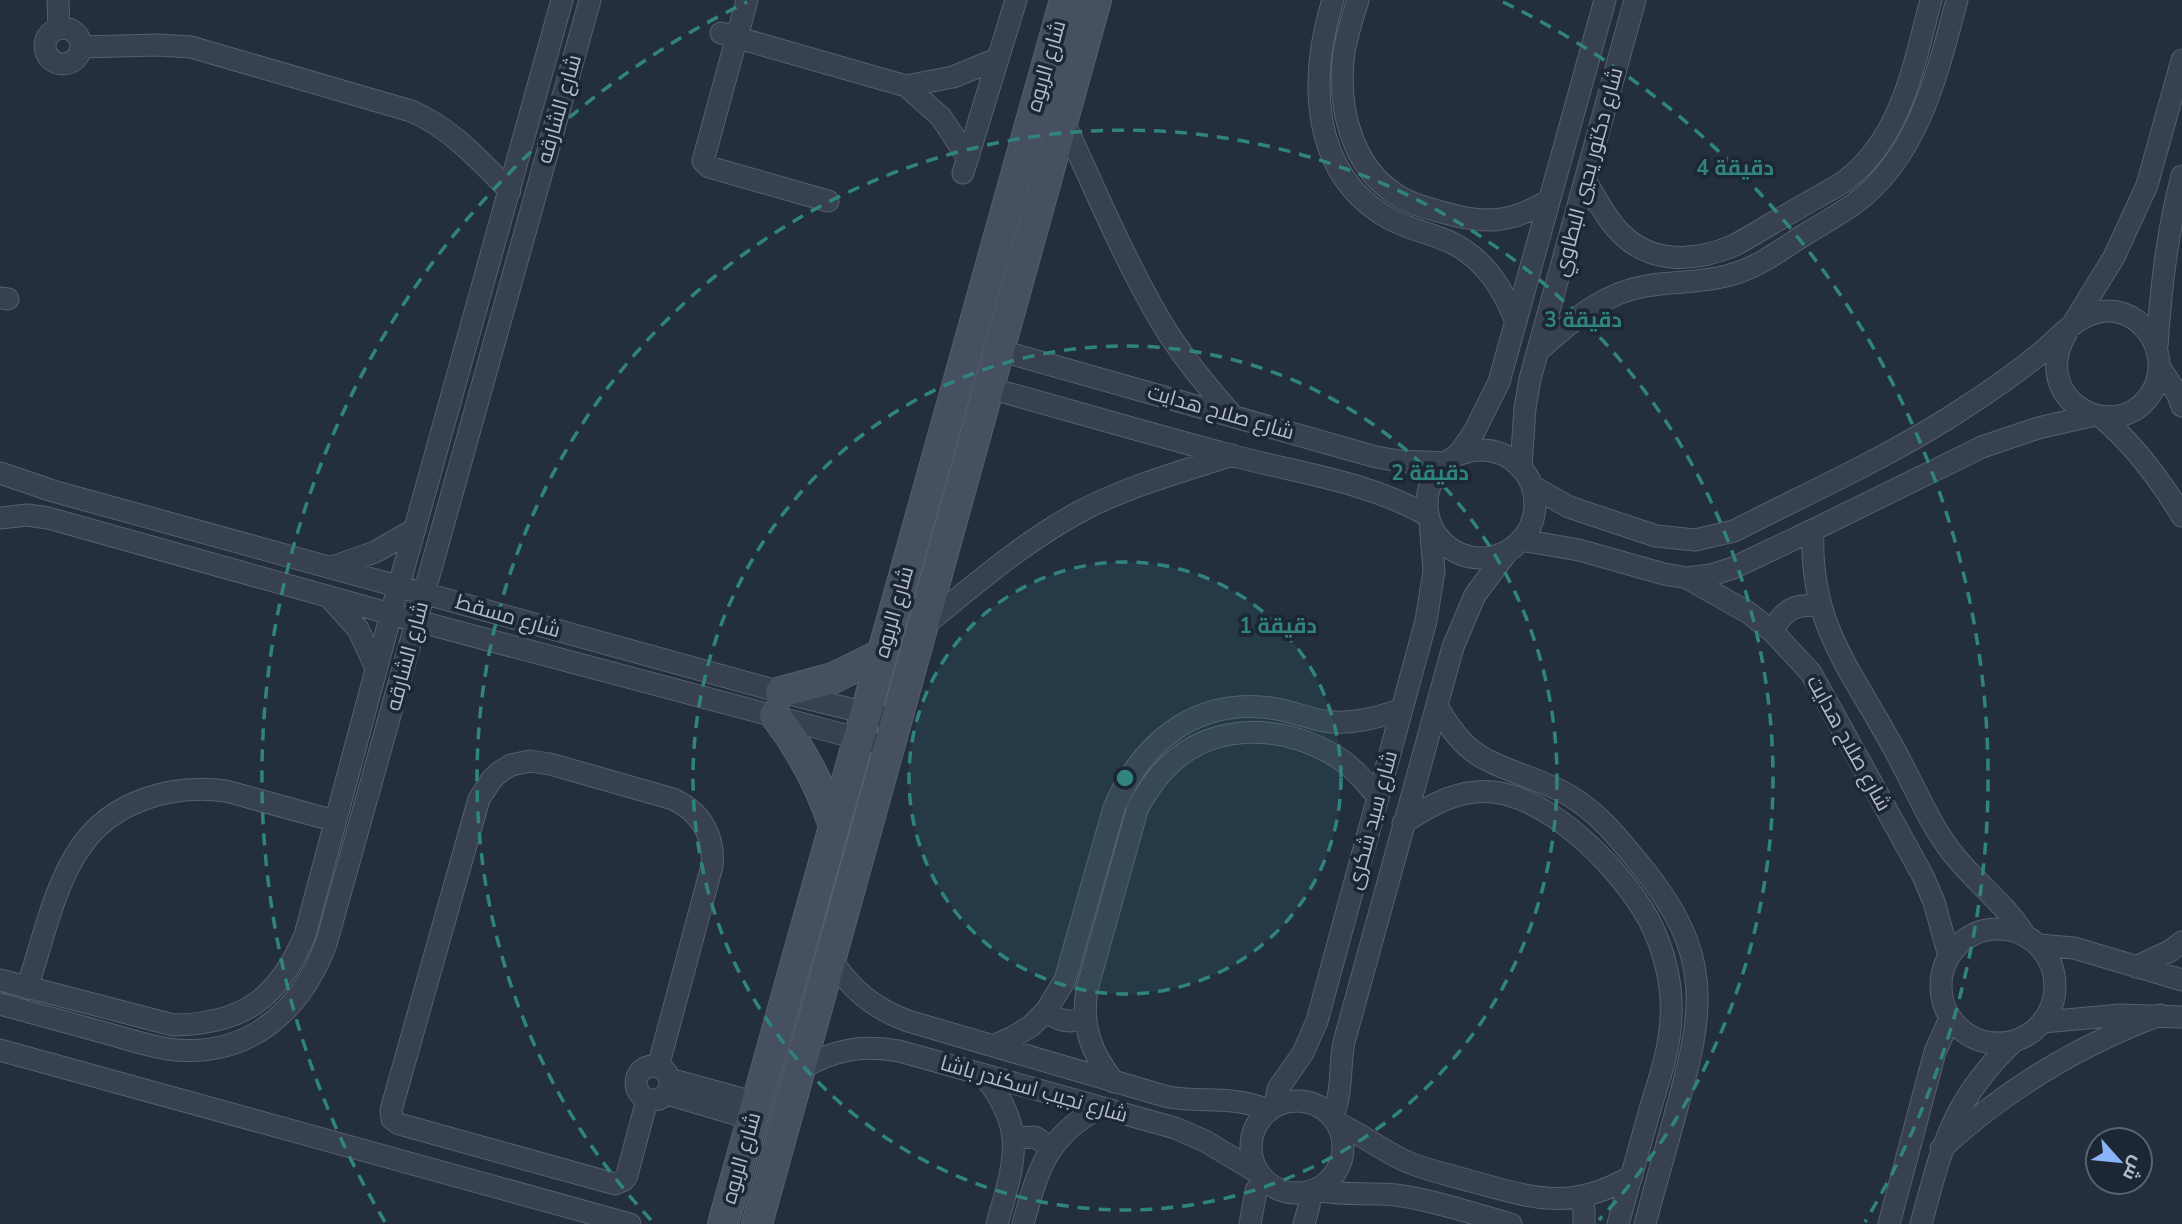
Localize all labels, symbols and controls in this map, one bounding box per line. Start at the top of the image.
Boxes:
street label: شارع الربوه [1020,17,1072,115]
street label: شارع الشارقه [530,51,588,167]
street label: شارع دكتور يحيي البطاوي [1547,64,1631,280]
text: 4 دقيقة [1696,154,1774,182]
text: 3 دقيقة [1544,306,1622,334]
street label: شارع صلاح هدايت [1144,378,1298,446]
text: 2 دقيقة [1391,459,1469,487]
street label: شارع الربوه [868,563,920,661]
street label: شارع مسقط [452,588,564,644]
street label: شارع الشارقه [379,598,435,714]
text: 1 دقيقة [1239,612,1317,640]
street label: شارع صلاح هدايت [1800,670,1898,816]
street label: شارع سيد شكرى [1340,748,1404,892]
centre of rings [1113,766,1137,790]
street label: شارع نجيب اسكندر باشا [937,1049,1131,1129]
street label: شارع الربوه [715,1109,767,1207]
north arrow [2084,1126,2154,1196]
text: ش [2116,1151,2150,1185]

